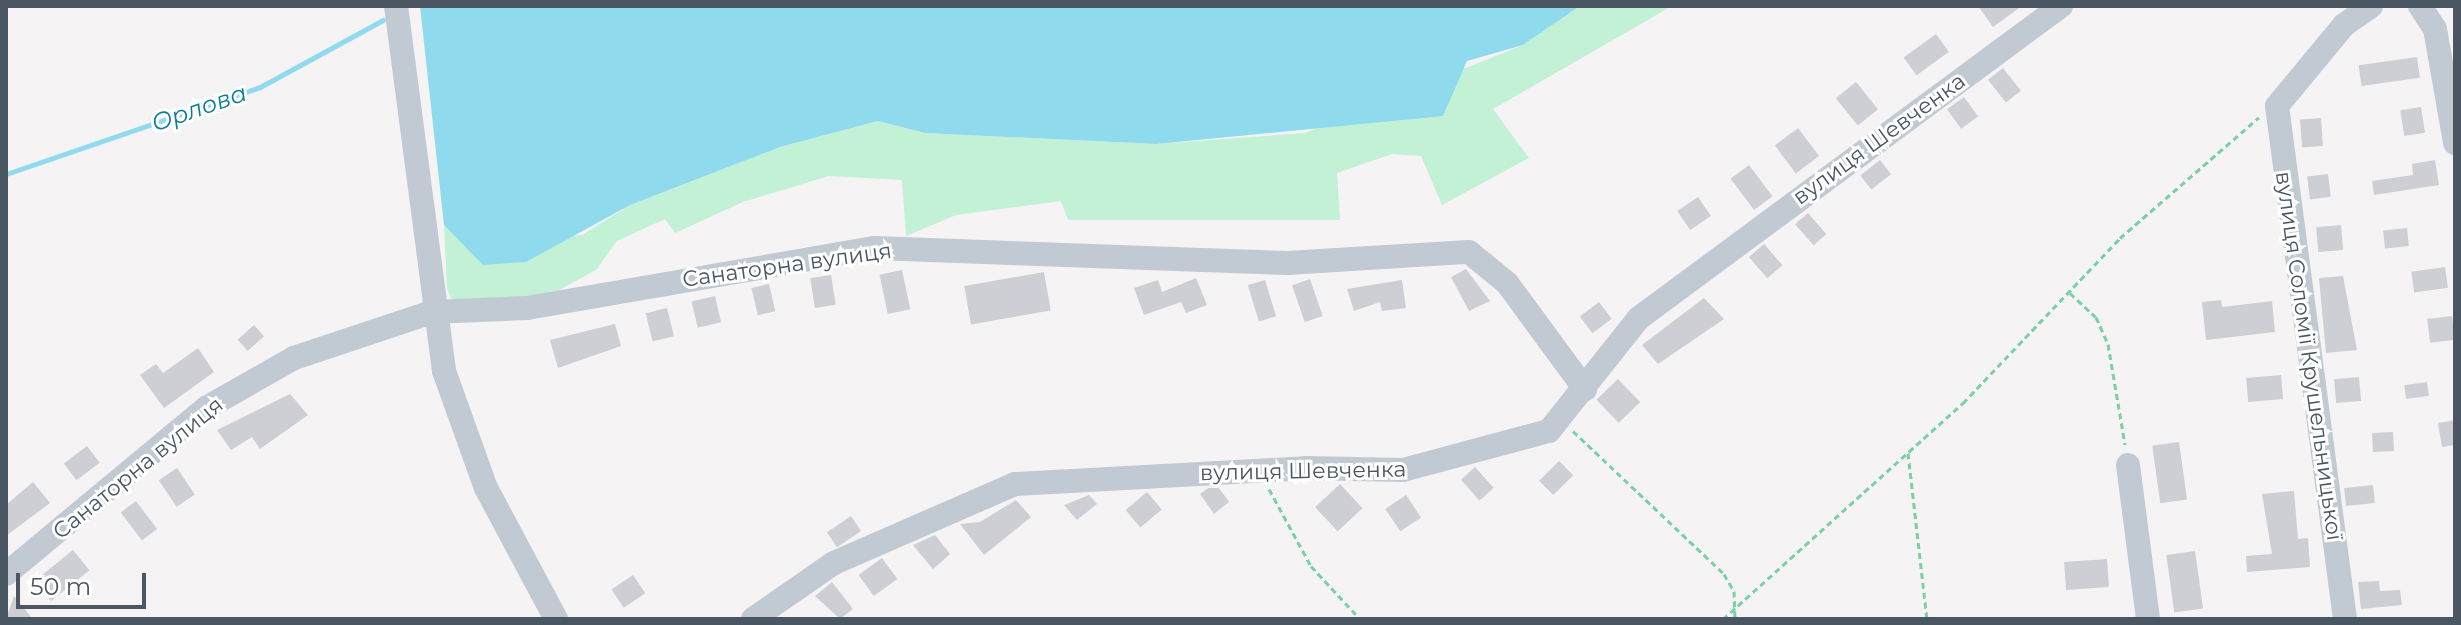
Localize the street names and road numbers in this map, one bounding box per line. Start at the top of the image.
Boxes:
street label: вулиця Шевченка [1788,68,1970,210]
street label: вулиця Соломії Крушельницької [2270,170,2348,542]
street label: Санаторна вулиця [681,237,893,293]
street label: Санаторна вулиця [48,391,228,545]
street label: вулиця Шевченка [1200,456,1406,486]

